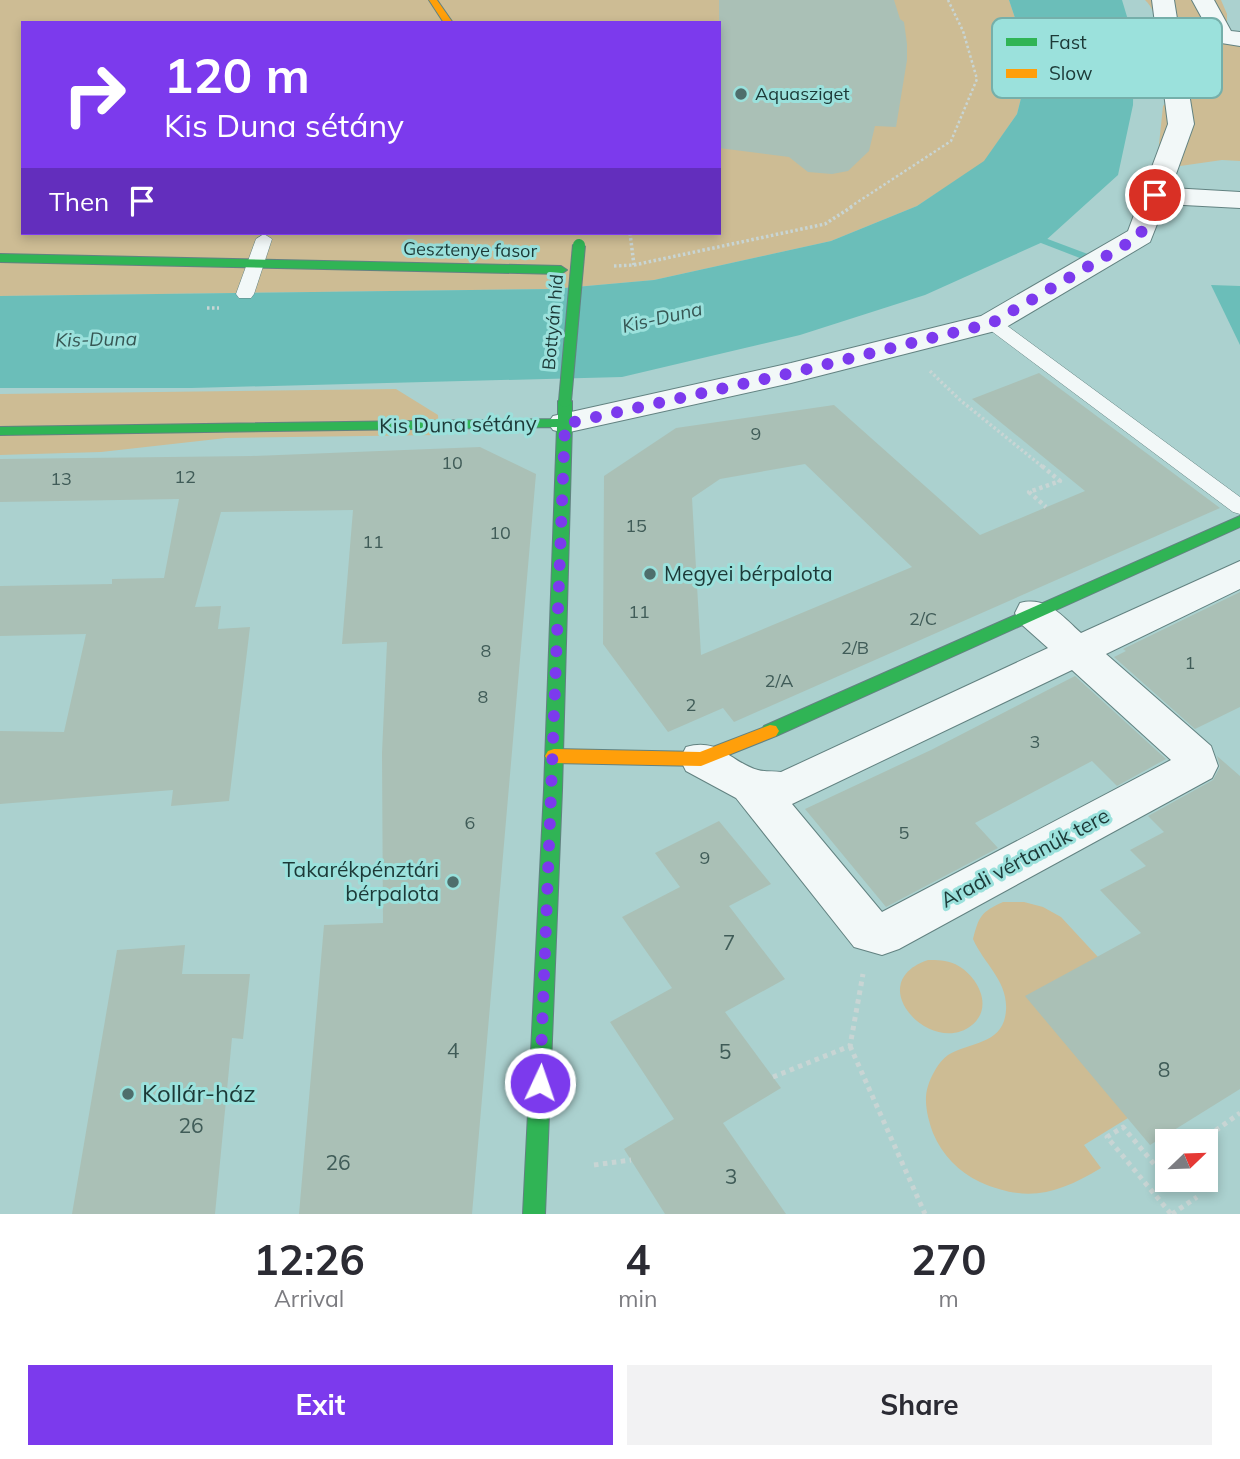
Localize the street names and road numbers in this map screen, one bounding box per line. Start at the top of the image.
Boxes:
street label: Gesztenye fasor [403,237,538,262]
street label: Bottyán híd [537,273,568,371]
street label: Kis Duna sétány [379,410,537,438]
street label: Aradi vértanúk tere [936,802,1113,913]

